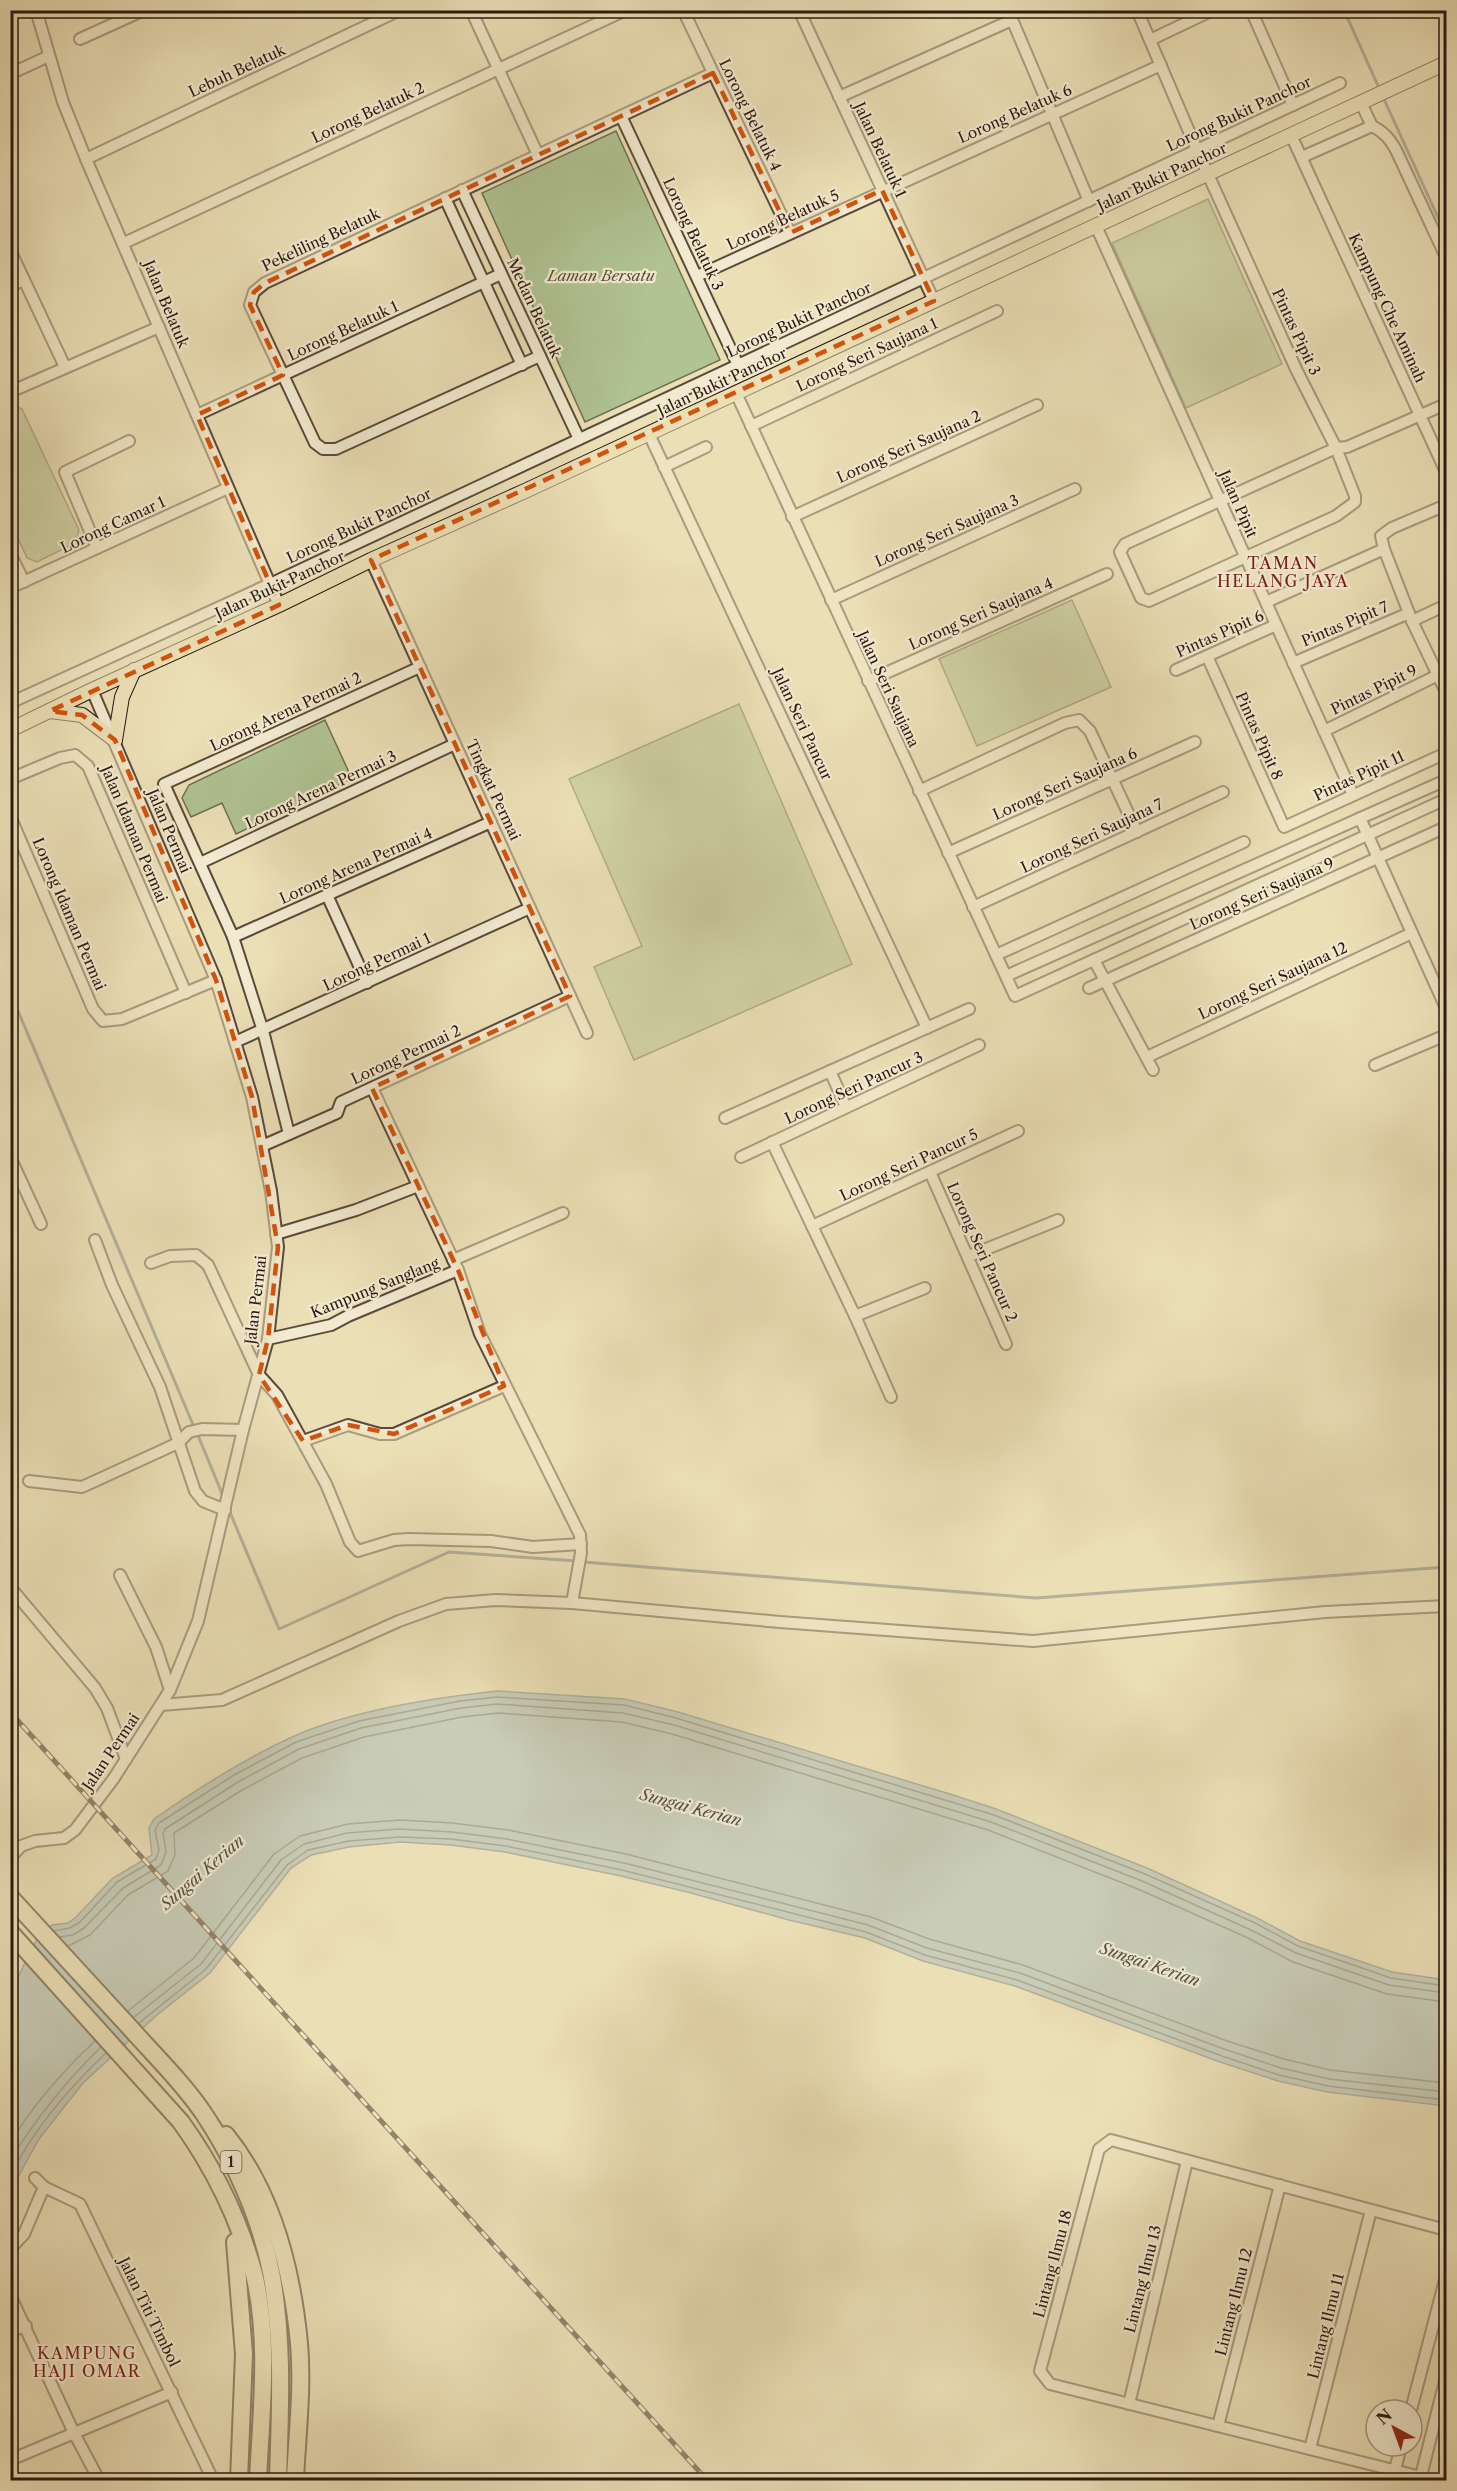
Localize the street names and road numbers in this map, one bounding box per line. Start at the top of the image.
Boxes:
street label: Lebuh Belatuk [185,39,289,101]
street label: Lorong Belatuk 4 [715,56,786,174]
street label: Lorong Bukit Panchor [1163,71,1315,155]
street label: Lorong Belatuk 2 [308,78,427,147]
street label: Lorong Belatuk 6 [955,80,1075,147]
street label: Jalan Belatuk 1 [849,97,911,201]
street label: Jalan Bukit Panchor [1092,138,1230,216]
street label: Lorong Belatuk 3 [659,174,728,293]
street label: Lorong Belatuk 5 [724,185,842,254]
street label: Pekeliling Belatuk [259,203,384,275]
street label: Kampung Che Aminah [1345,230,1431,386]
street label: Jalan Belatuk [139,255,194,352]
street label: Medan Belatuk [503,255,566,362]
street label: Lorong Bukit Panchor [723,277,875,361]
street label: Pintas Pipit 3 [1268,285,1325,378]
street label: Lorong Belatuk 1 [284,296,402,365]
street label: Lorong Seri Saujana 1 [793,313,941,396]
street label: Jalan Bukit Panchor [652,343,790,421]
street label: Lorong Seri Saujana 2 [834,406,984,487]
street label: Jalan Pipit [1214,465,1262,541]
street label: Lorong Bukit Panchor [283,483,435,567]
street label: Lorong Seri Saujana 3 [872,490,1022,571]
street label: Lorong Camar 1 [57,492,169,557]
street label: Jalan Bukit Panchor [210,546,348,624]
street label: Lorong Seri Saujana 4 [906,573,1056,654]
street label: Pintas Pipit 7 [1298,596,1392,650]
street label: Pintas Pipit 6 [1173,606,1267,661]
street label: Jalan Seri Saujana [852,626,924,750]
street label: Pintas Pipit 9 [1327,660,1420,719]
street label: Jalan Seri Pancur [767,663,837,783]
street label: Lorong Arena Permai 2 [207,668,365,755]
street label: Pintas Pipit 8 [1232,689,1287,783]
street label: Tingkat Permai [462,736,525,844]
street label: Lorong Seri Saujana 6 [990,743,1140,824]
street label: Lorong Arena Permai 3 [242,746,399,833]
street label: Pintas Pipit 11 [1310,746,1408,805]
street label: Jalan Idaman Permai [96,761,172,906]
street label: Jalan Permai [142,784,196,876]
street label: Lorong Seri Saujana 7 [1018,794,1166,877]
street label: Lorong Arena Permai 4 [277,823,435,908]
street label: Lorong Idaman Permai [29,835,110,993]
street label: Lorong Seri Saujana 9 [1187,853,1337,934]
street label: Lorong Permai 1 [320,928,434,995]
street label: Lorong Seri Saujana 12 [1195,938,1350,1023]
street label: Lorong Permai 2 [348,1021,464,1088]
street label: Lorong Seri Pancur 3 [782,1047,926,1128]
street label: Lorong Seri Pancur 5 [837,1124,981,1205]
street label: Lorong Seri Pancur 2 [943,1179,1022,1324]
street label: Kampung Sanglang [308,1253,442,1322]
street label: Jalan Permai [240,1254,270,1347]
street label: Jalan Permai [77,1709,144,1796]
road number: 1 [220,2151,242,2173]
street label: Lintang Ilmu 18 [1029,2208,1076,2320]
street label: Lintang Ilmu 13 [1120,2223,1165,2335]
street label: Lintang Ilmu 12 [1211,2246,1256,2358]
street label: Jalan Titi Timbol [114,2252,184,2370]
street label: Lintang Ilmu 11 [1303,2270,1348,2381]

